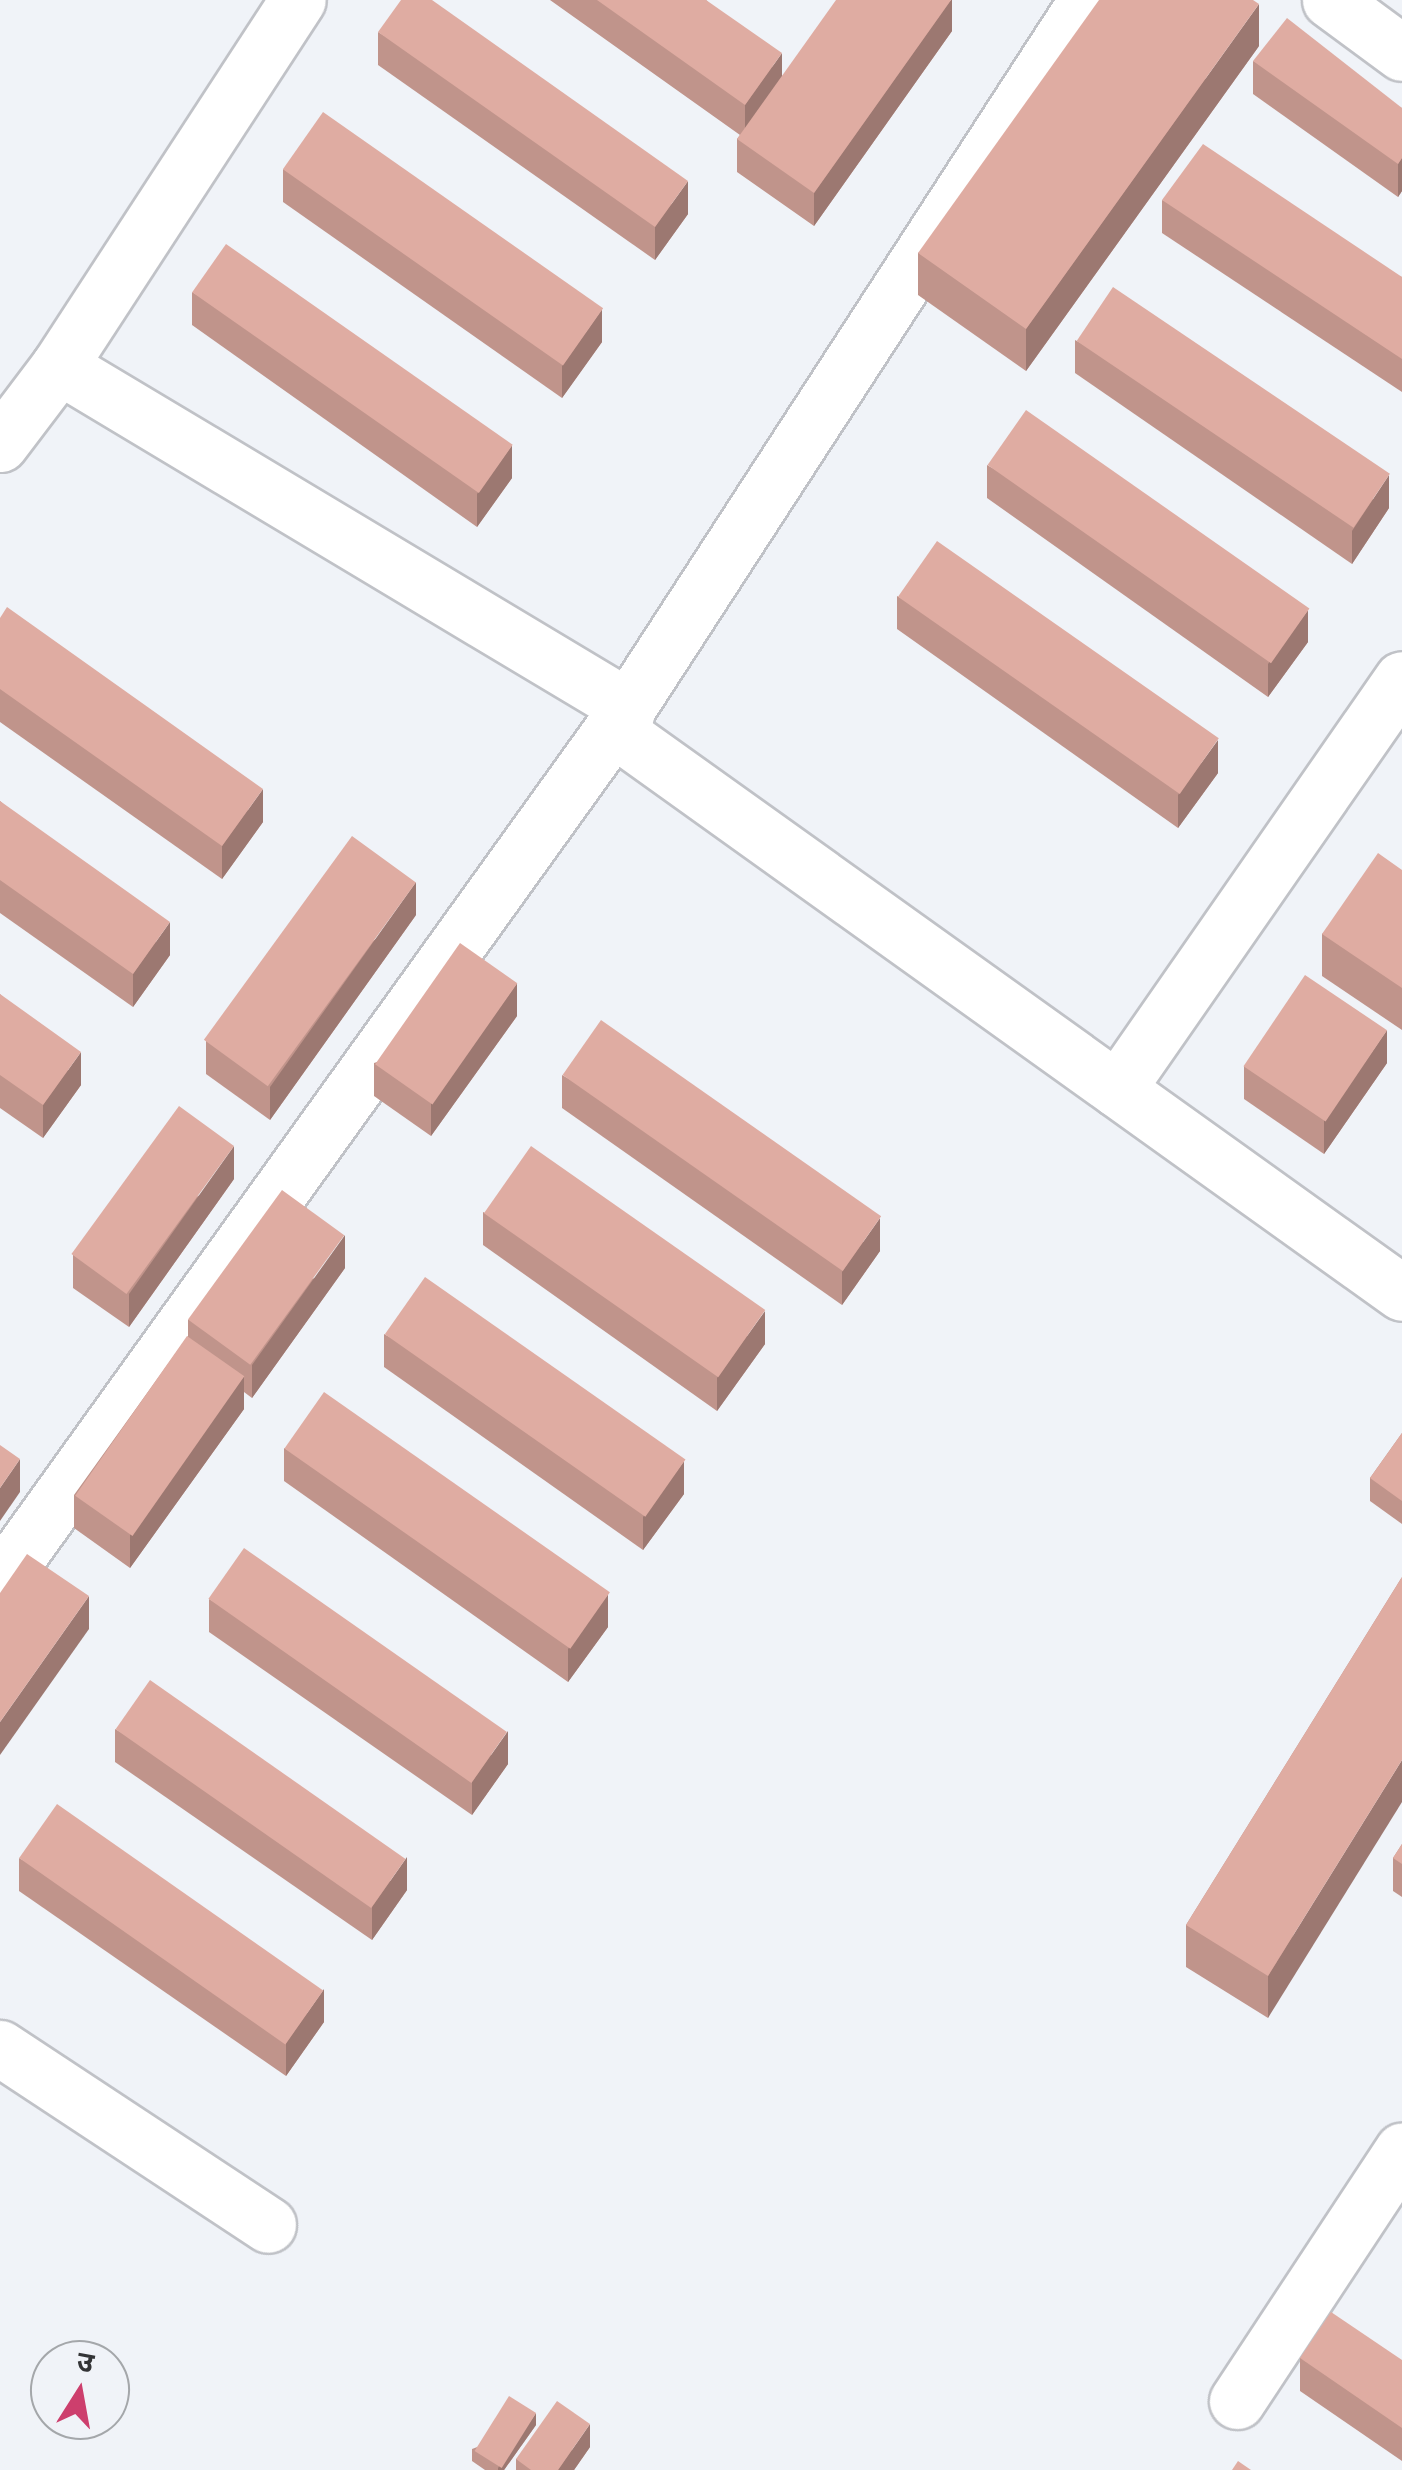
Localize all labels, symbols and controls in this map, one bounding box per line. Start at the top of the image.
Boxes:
north arrow [30,2340,130,2440]
text: उ [74,2344,97,2380]

